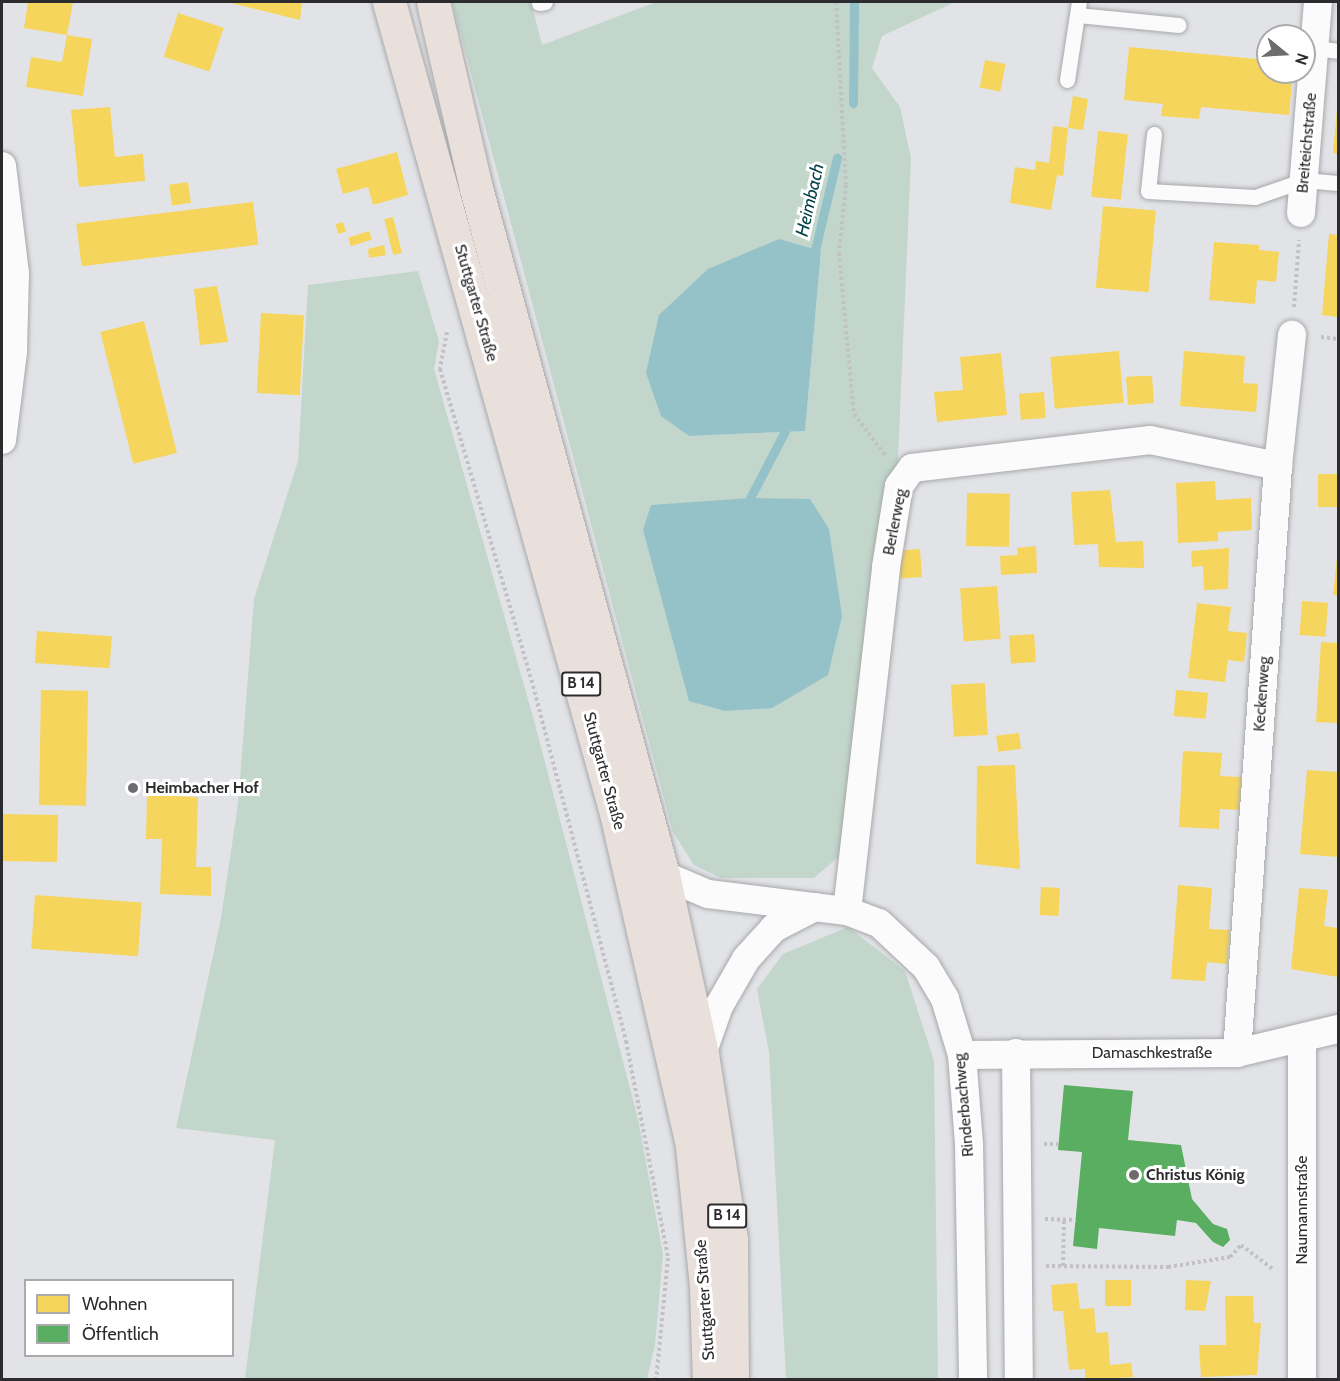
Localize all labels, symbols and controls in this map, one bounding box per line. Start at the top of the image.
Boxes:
north arrow [1256,24,1316,84]
text: N [1291,51,1312,67]
street label: Breiteichstraße [1293,92,1321,194]
water label: Heimbach [791,161,829,239]
street label: Stuttgarter Straße [450,242,502,364]
street label: Berlerweg [879,487,911,557]
street label: Keckenweg [1250,656,1274,732]
road number: B 14 [560,672,602,696]
street label: Stuttgarter Straße [579,710,629,832]
place label: Heimbacher Hof [145,778,259,798]
marker: Heimbacher Hof [126,781,140,795]
street label: Damaschkestraße [1092,1043,1212,1063]
street label: Rinderbachweg [950,1052,978,1158]
street label: Naumannstraße [1292,1156,1312,1264]
place label: Christus König [1146,1165,1244,1185]
marker: Christus König [1127,1168,1141,1182]
road number: B 14 [706,1204,748,1228]
street label: Stuttgarter Straße [691,1239,719,1361]
legend [24,1279,234,1357]
text: Wohnen [82,1293,147,1315]
text: Öffentlich [82,1323,159,1345]

